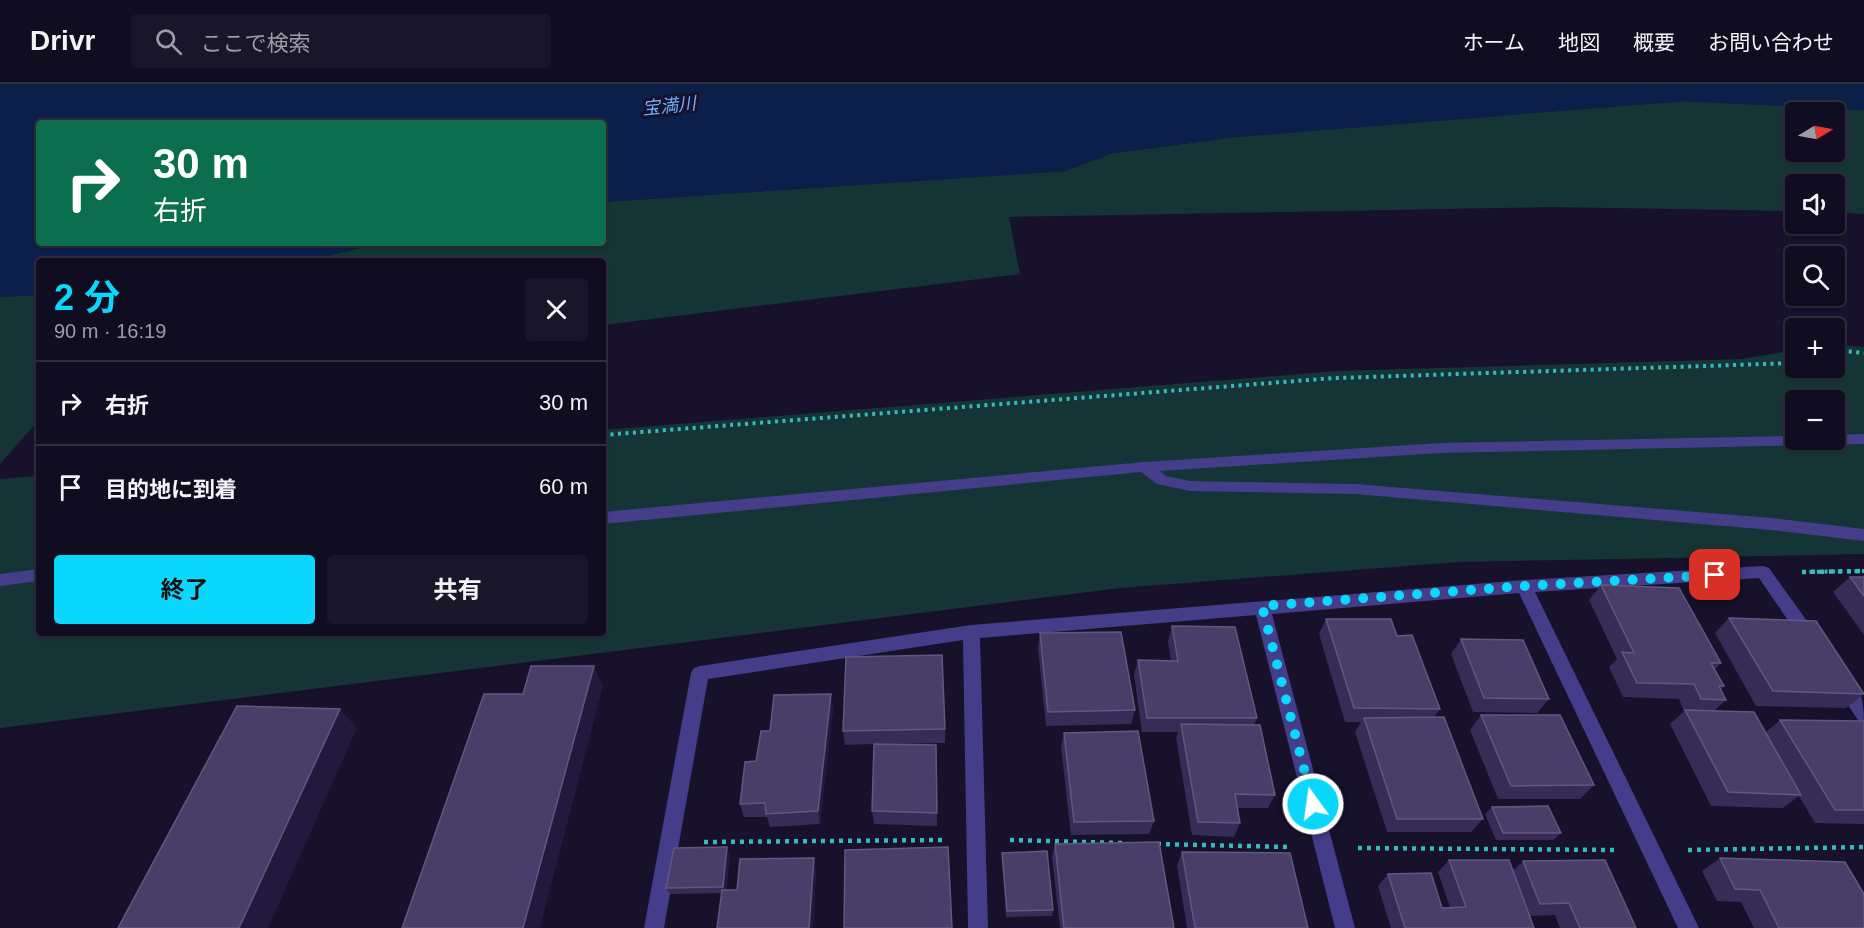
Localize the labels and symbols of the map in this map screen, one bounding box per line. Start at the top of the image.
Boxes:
water label: 宝満川 [641,93,699,119]
north arrow [1785,102,1845,162]
pin [1689,549,1740,600]
position arrow [1281,772,1345,836]

